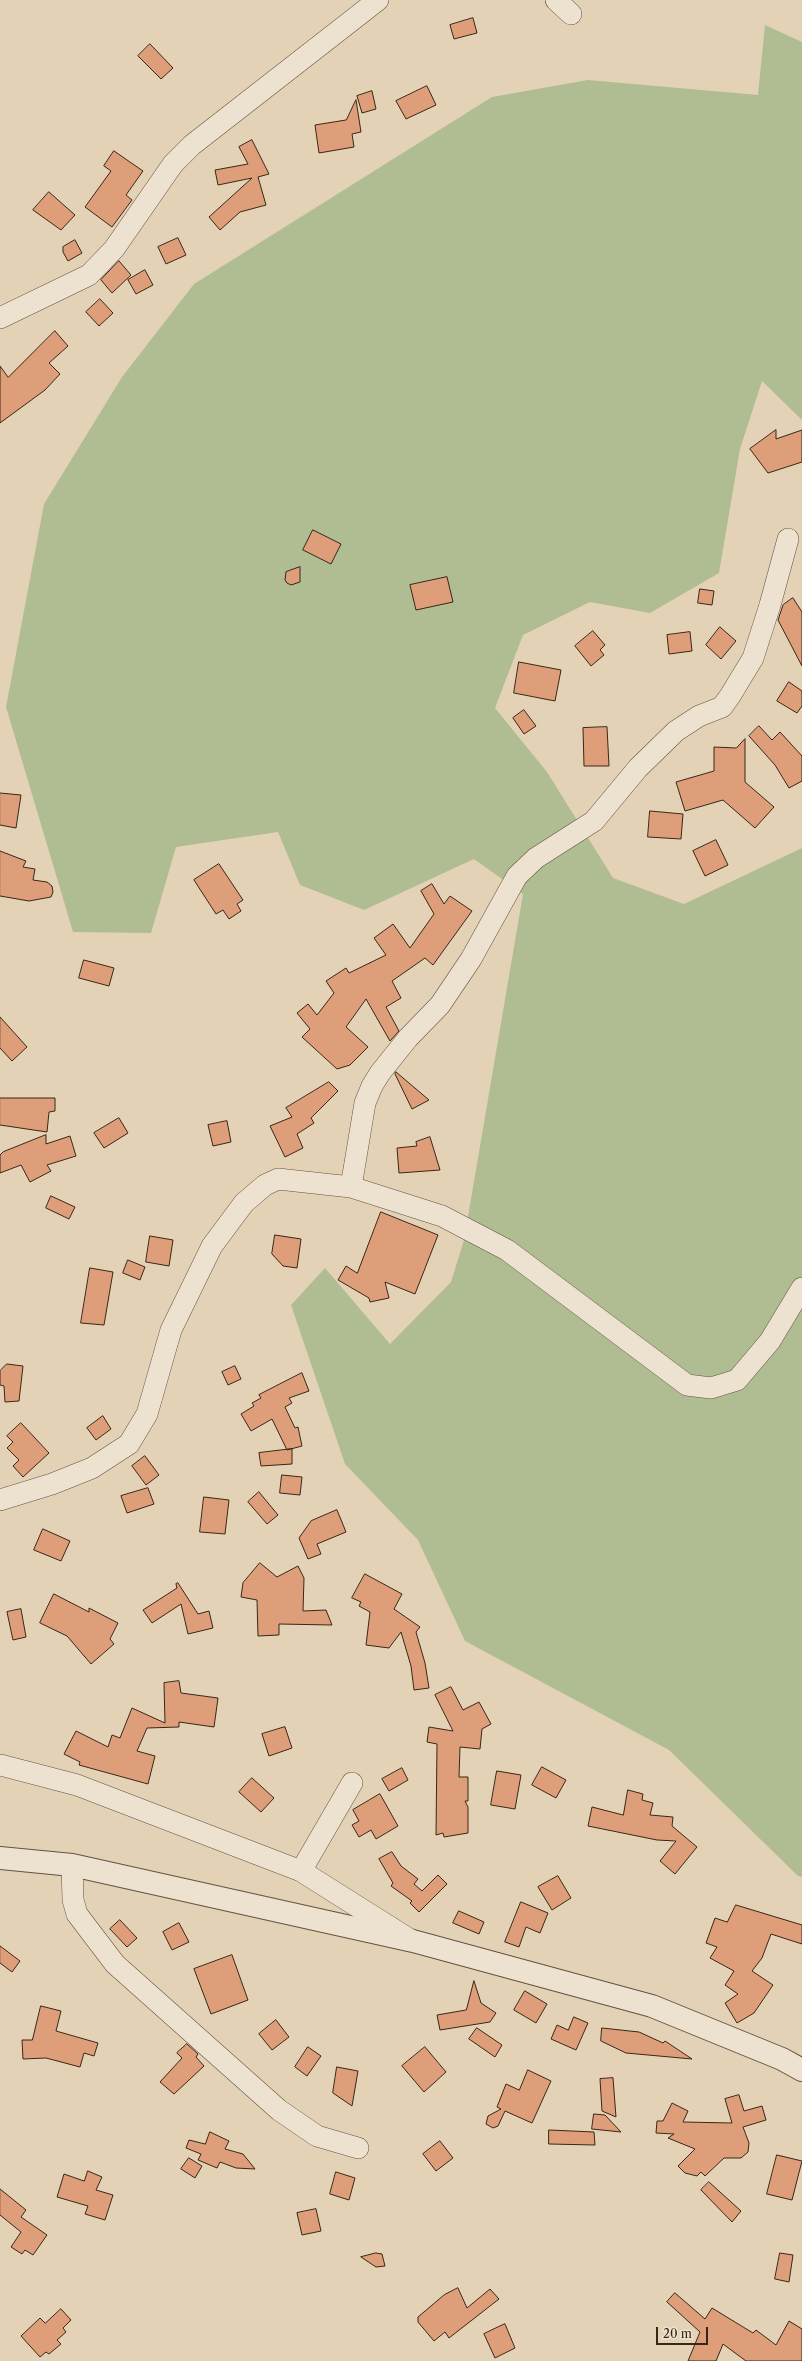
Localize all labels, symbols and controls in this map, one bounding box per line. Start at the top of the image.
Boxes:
scale bar [658,2319,710,2345]
text: 20 m [663,2326,692,2341]

